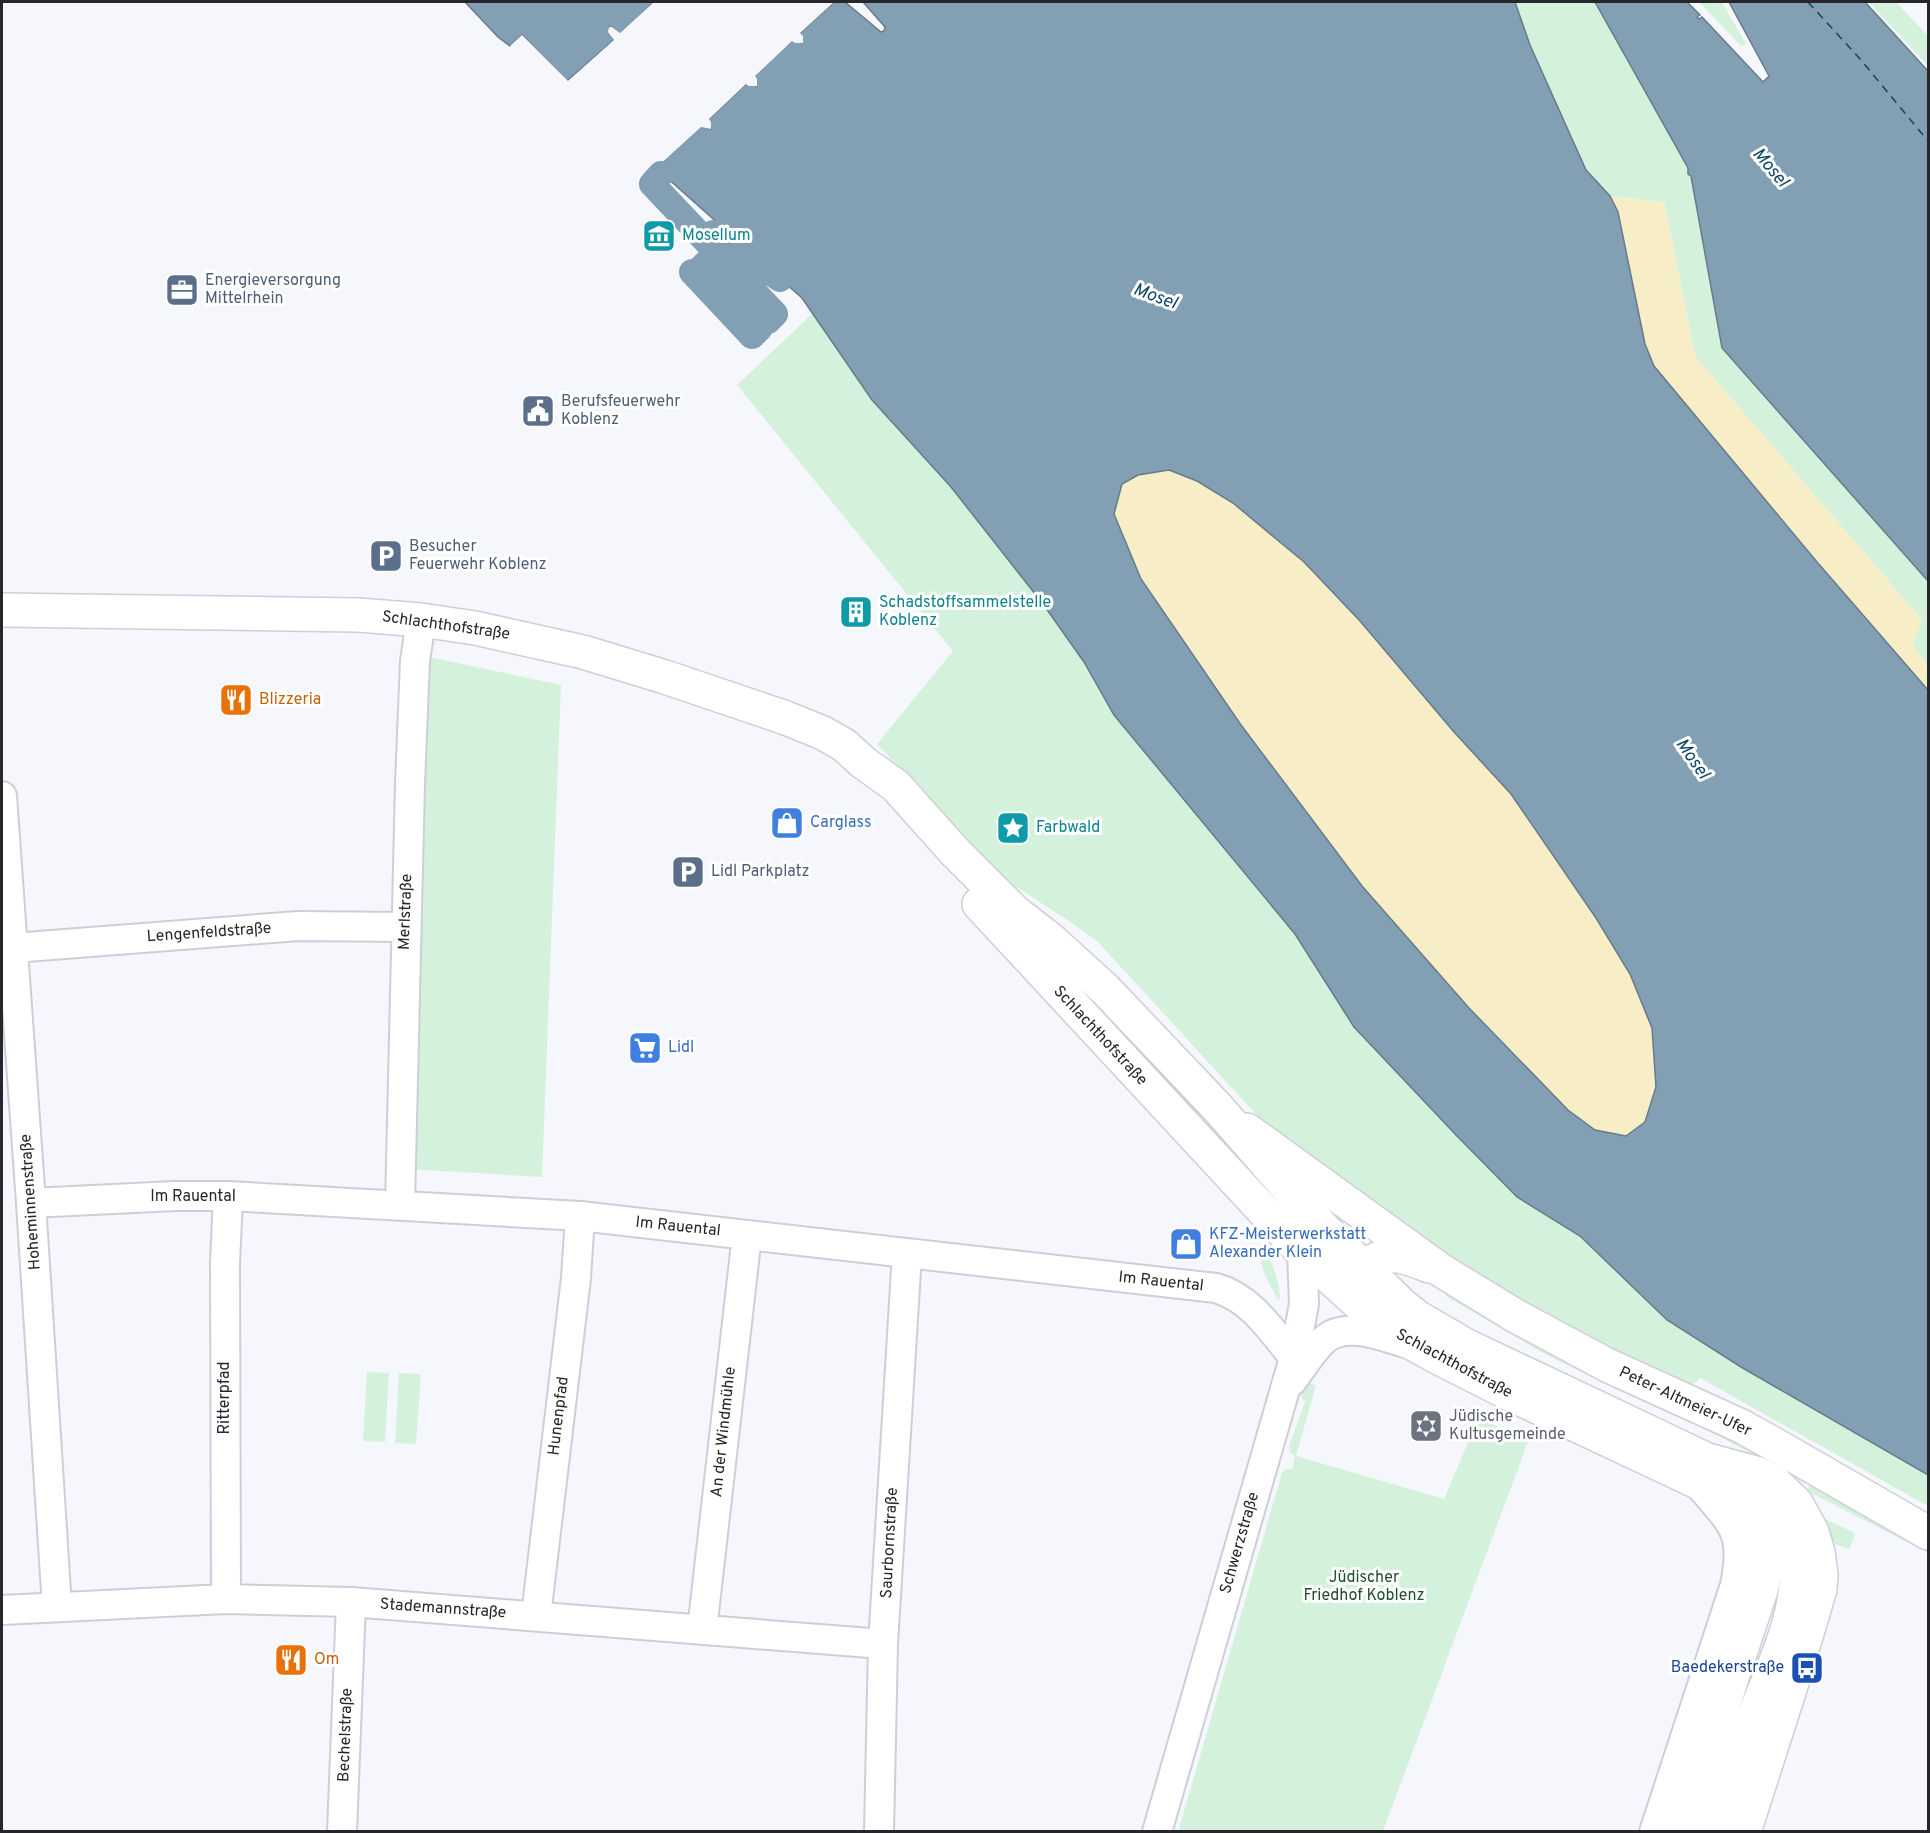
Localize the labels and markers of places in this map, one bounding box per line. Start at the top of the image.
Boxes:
museum icon: Mosellum [641,218,677,254]
place label: Mosellum [682,226,751,246]
place label: Energieversorgung Mittelrhein [205,271,341,309]
office icon: Energieversorgung Mittelrhein [164,272,200,308]
place label: Berufsfeuerwehr Koblenz [561,392,681,430]
public building icon: Berufsfeuerwehr Koblenz [520,393,556,429]
place label: Besucher Feuerwehr Koblenz [409,537,547,575]
parking icon: Besucher Feuerwehr Koblenz [368,538,404,574]
place label: Schadstoffsammelstelle Koblenz [879,593,1051,631]
building icon: Schadstoffsammelstelle Koblenz [838,594,874,630]
restaurant icon: Blizzeria [218,682,254,718]
place label: Blizzeria [259,690,321,710]
shop icon: Carglass [769,805,805,841]
place icon: Farbwald [995,810,1031,846]
place label: Carglass [810,813,871,833]
place label: Farbwald [1036,818,1100,838]
parking icon: Lidl Parkplatz [670,854,706,890]
place label: Lidl Parkplatz [711,862,809,882]
supermarket icon: Lidl [627,1030,663,1066]
place label: Lidl [668,1038,694,1058]
place label: KFZ-Meisterwerkstatt Alexander Klein [1209,1225,1366,1263]
shop icon: KFZ-Meisterwerkstatt Alexander Klein [1168,1226,1204,1262]
place label: Jüdische Kultusgemeinde [1449,1407,1566,1445]
synagogue icon: Jüdische Kultusgemeinde [1408,1408,1444,1444]
restaurant icon: Om [273,1642,309,1678]
place label: Om [314,1650,339,1670]
bus stop icon: Baedekerstraße [1789,1650,1825,1686]
place label: Baedekerstraße [1671,1658,1784,1678]

